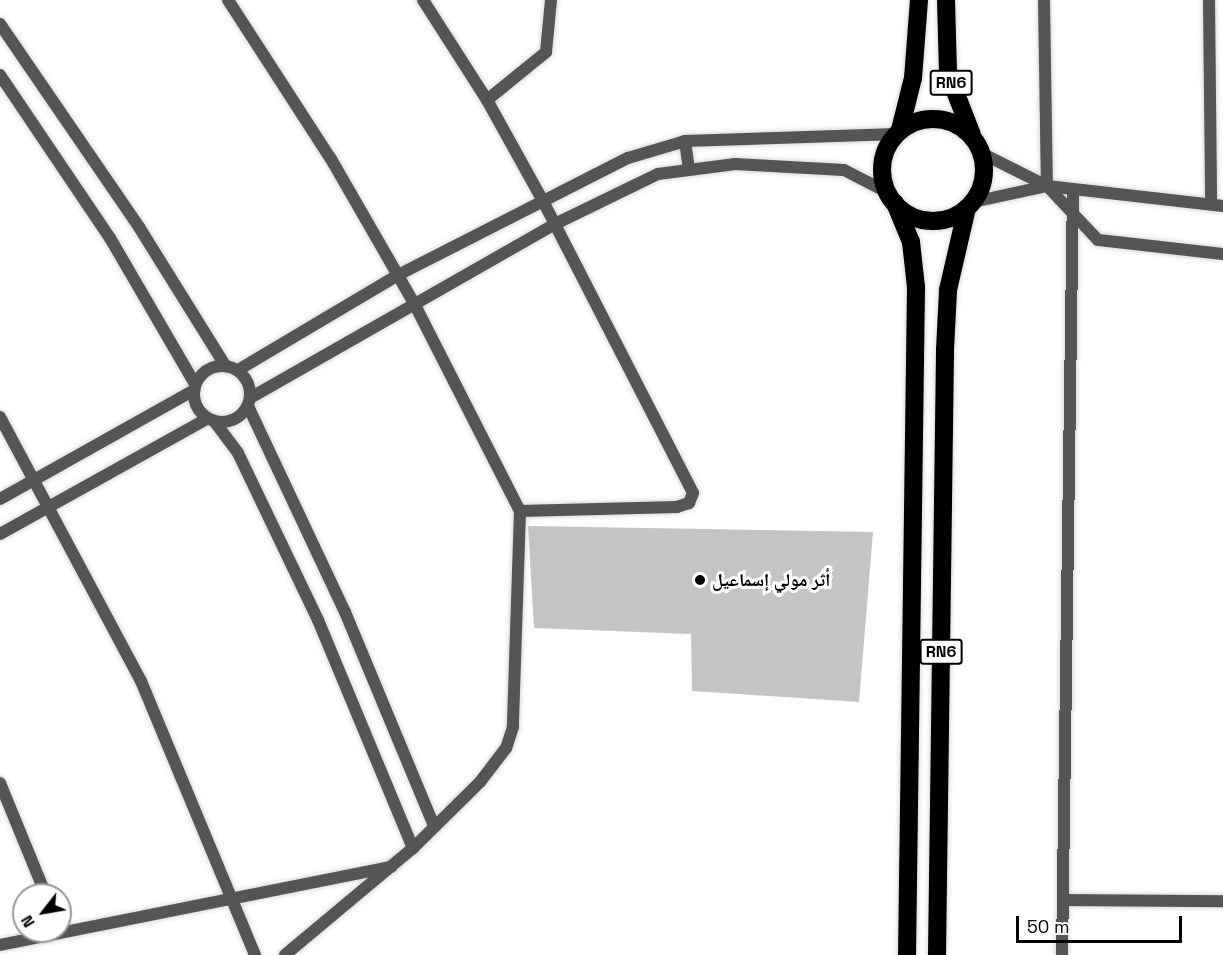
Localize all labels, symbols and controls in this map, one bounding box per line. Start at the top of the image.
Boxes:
road number: RN6 [928,70,974,96]
place label: أثر مولي إسماعيل [712,569,830,591]
marker: أثر مولي إسماعيل [693,573,707,587]
road number: RN6 [918,639,964,665]
north arrow [12,883,72,943]
scale bar [1019,904,1186,942]
text: N [16,911,40,932]
text: 50 m [1027,915,1069,938]

